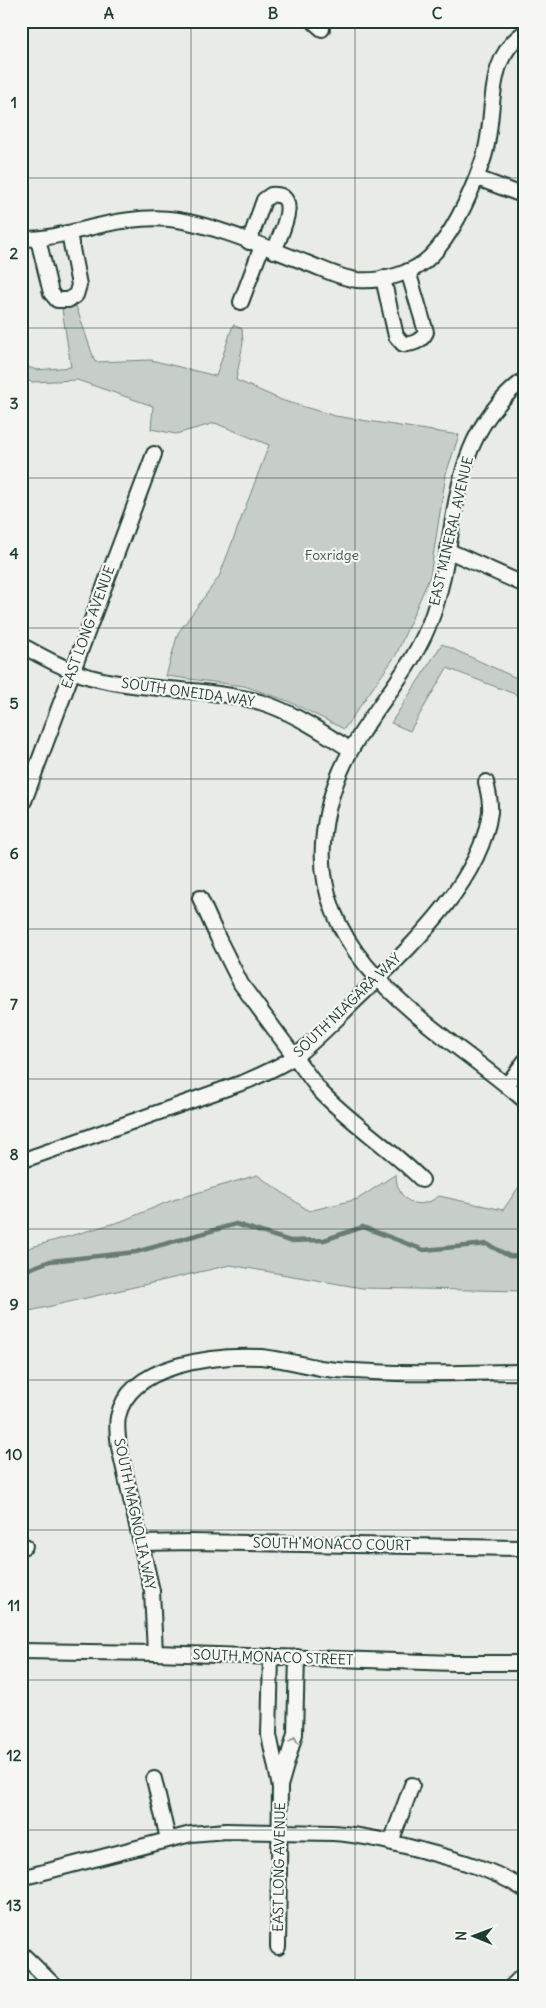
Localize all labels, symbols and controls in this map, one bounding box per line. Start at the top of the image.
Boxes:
text: A [104,3,114,23]
text: B [268,3,279,23]
text: C [432,3,443,23]
text: 1 [11,92,17,112]
text: 2 [10,243,19,263]
text: 3 [9,393,19,413]
street label: EAST MINERAL AVENUE [425,454,477,608]
text: 4 [9,543,19,563]
park label: Foxridge [305,546,359,564]
street label: EAST LONG AVENUE [57,563,119,691]
street label: SOUTH ONEIDA WAY [120,674,256,710]
text: 5 [9,693,19,713]
text: 6 [9,843,19,863]
street label: SOUTH NIAGARA WAY [289,949,405,1061]
text: 7 [10,994,18,1014]
text: 8 [9,1144,19,1164]
text: 9 [9,1294,19,1314]
street label: SOUTH MAGNOLIA WAY [110,1437,160,1592]
text: 10 [6,1444,22,1464]
street label: SOUTH MONACO COURT [253,1534,411,1554]
text: 11 [8,1595,20,1615]
street label: SOUTH MONACO STREET [192,1645,354,1669]
one-way arrow [288,1736,298,1745]
text: 12 [6,1745,22,1765]
street label: EAST LONG AVENUE [269,1802,289,1932]
text: 13 [6,1895,22,1915]
north arrow [448,1910,498,1960]
text: N [452,1931,470,1941]

